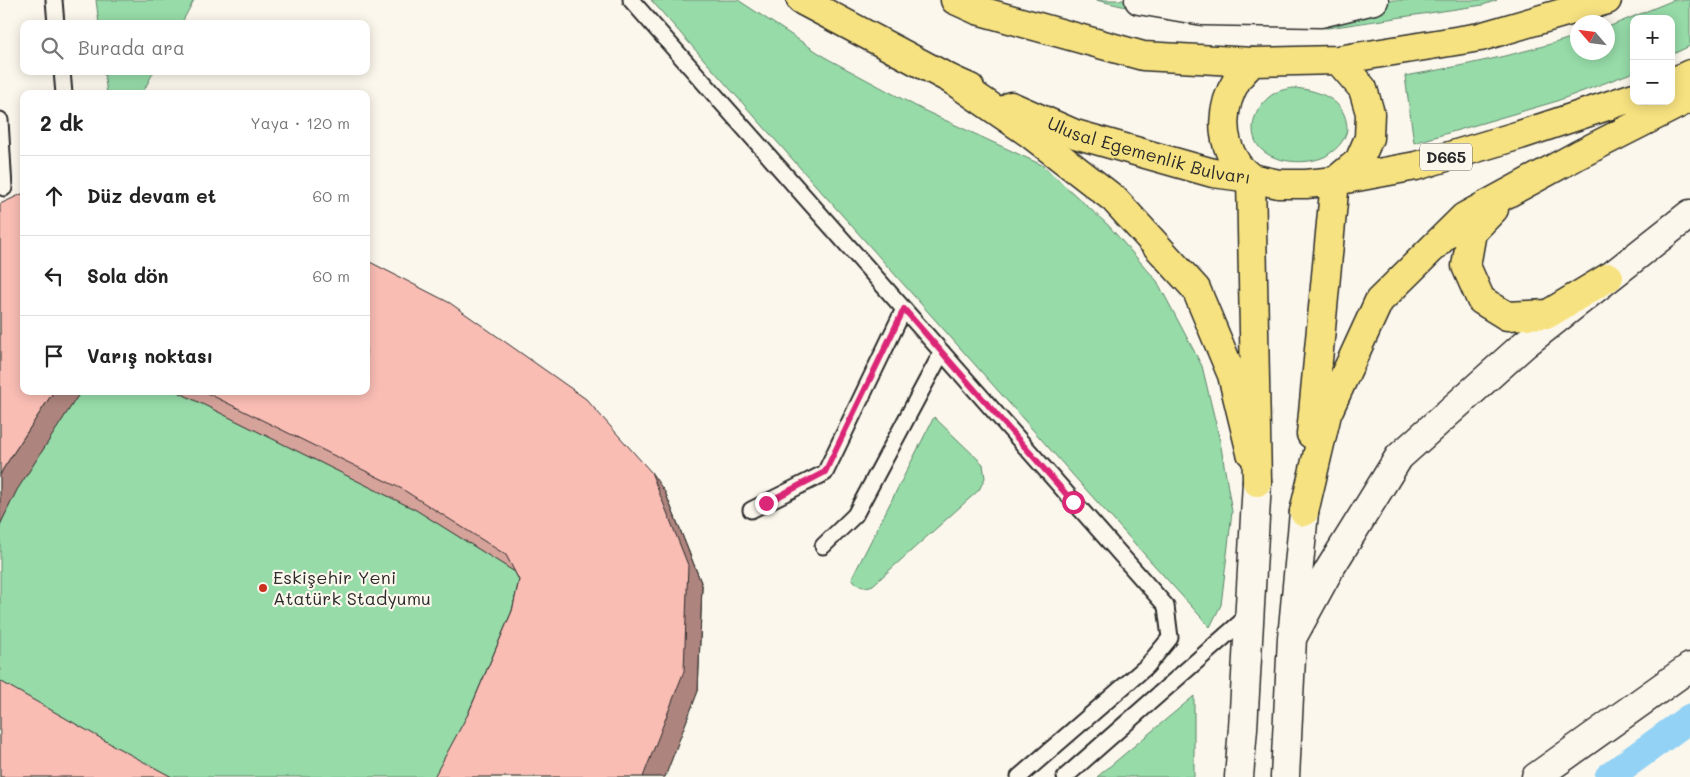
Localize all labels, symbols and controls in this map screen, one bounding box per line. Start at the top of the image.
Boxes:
north arrow [1570,15,1615,60]
map controls [1630,15,1675,105]
button: + [1630,15,1675,60]
search box [20,20,370,75]
icon: search [38,34,66,62]
text: Burada ara [78,35,185,60]
button: − [1630,60,1675,105]
text: 2 dk [40,109,84,136]
street label: Ulusal Egemenlik Bulvarı [1044,110,1252,189]
text: Yaya · 120 m [250,112,350,133]
road number: D665 [1420,144,1472,170]
icon: ahead [40,182,68,210]
text: Düz devam et [87,183,216,208]
text: 60 m [313,185,350,206]
icon: left [40,262,68,290]
text: Sola dön [87,263,169,288]
text: 60 m [313,265,350,286]
icon: arrive [40,342,68,370]
text: Varış noktası [87,343,213,368]
route start [1062,491,1085,514]
route end [755,492,778,515]
place label: Eskişehir Yeni Atatürk Stadyumu [273,565,431,610]
marker: Eskişehir Yeni Atatürk Stadyumu [257,582,269,594]

